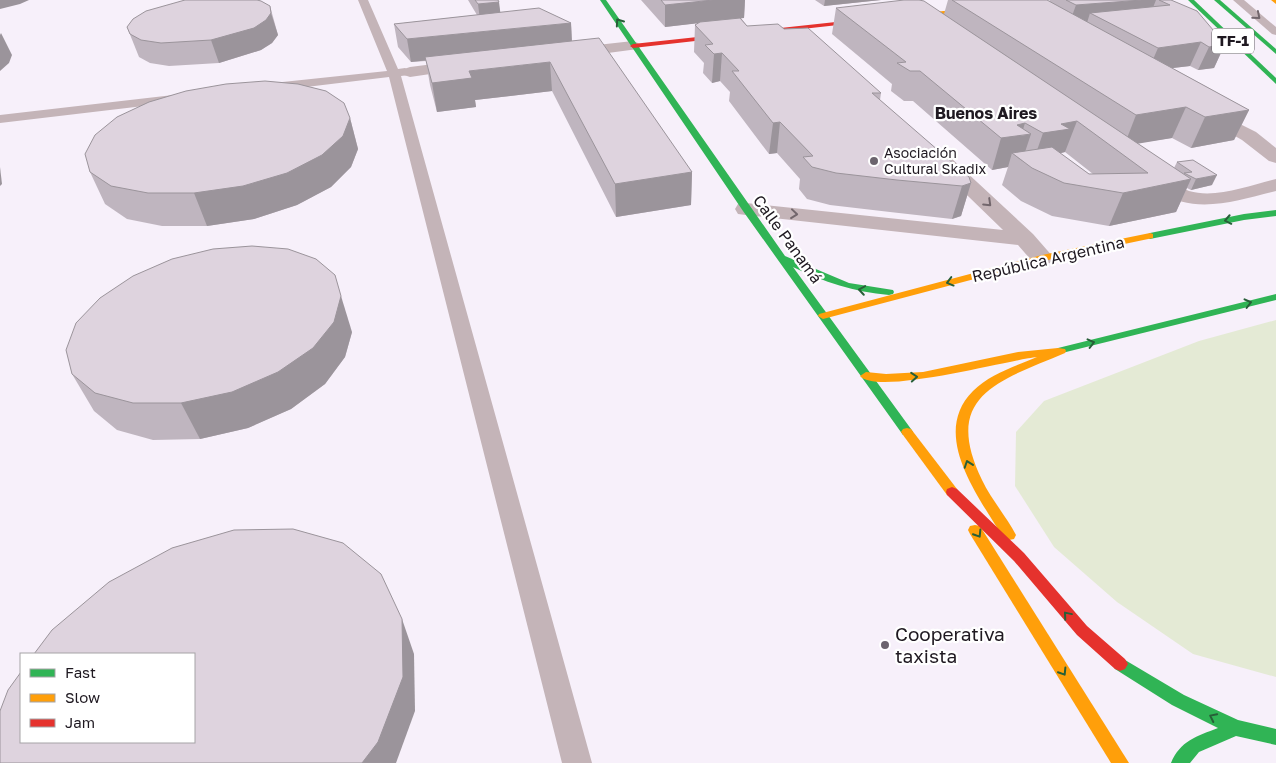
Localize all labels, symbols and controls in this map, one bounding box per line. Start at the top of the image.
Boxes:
one-way arrow [1251,10,1260,19]
one-way arrow [616,18,625,28]
road number: TF-1 [1212,28,1254,54]
district label: Buenos Aires [935,103,1037,123]
place label: Asociación Cultural Skadix [884,144,986,177]
marker: Asociación Cultural Skadix [868,155,880,167]
street label: Calle Panamá [749,191,827,287]
one-way arrow [982,197,991,206]
one-way arrow [791,208,799,219]
one-way arrow [1224,215,1232,225]
street label: República Argentina [970,232,1126,286]
one-way arrow [946,277,954,287]
one-way arrow [858,285,866,295]
one-way arrow [1244,298,1253,309]
one-way arrow [1086,338,1095,349]
one-way arrow [910,372,918,383]
one-way arrow [964,460,974,468]
one-way arrow [971,528,981,537]
one-way arrow [1064,612,1073,621]
place label: Cooperativa taxista [895,622,1005,667]
marker: Cooperativa taxista [879,639,891,651]
legend [20,653,195,743]
text: Fast [65,663,96,681]
one-way arrow [1057,667,1067,676]
text: Slow [65,688,100,706]
text: Jam [65,713,95,731]
one-way arrow [1209,713,1218,723]

